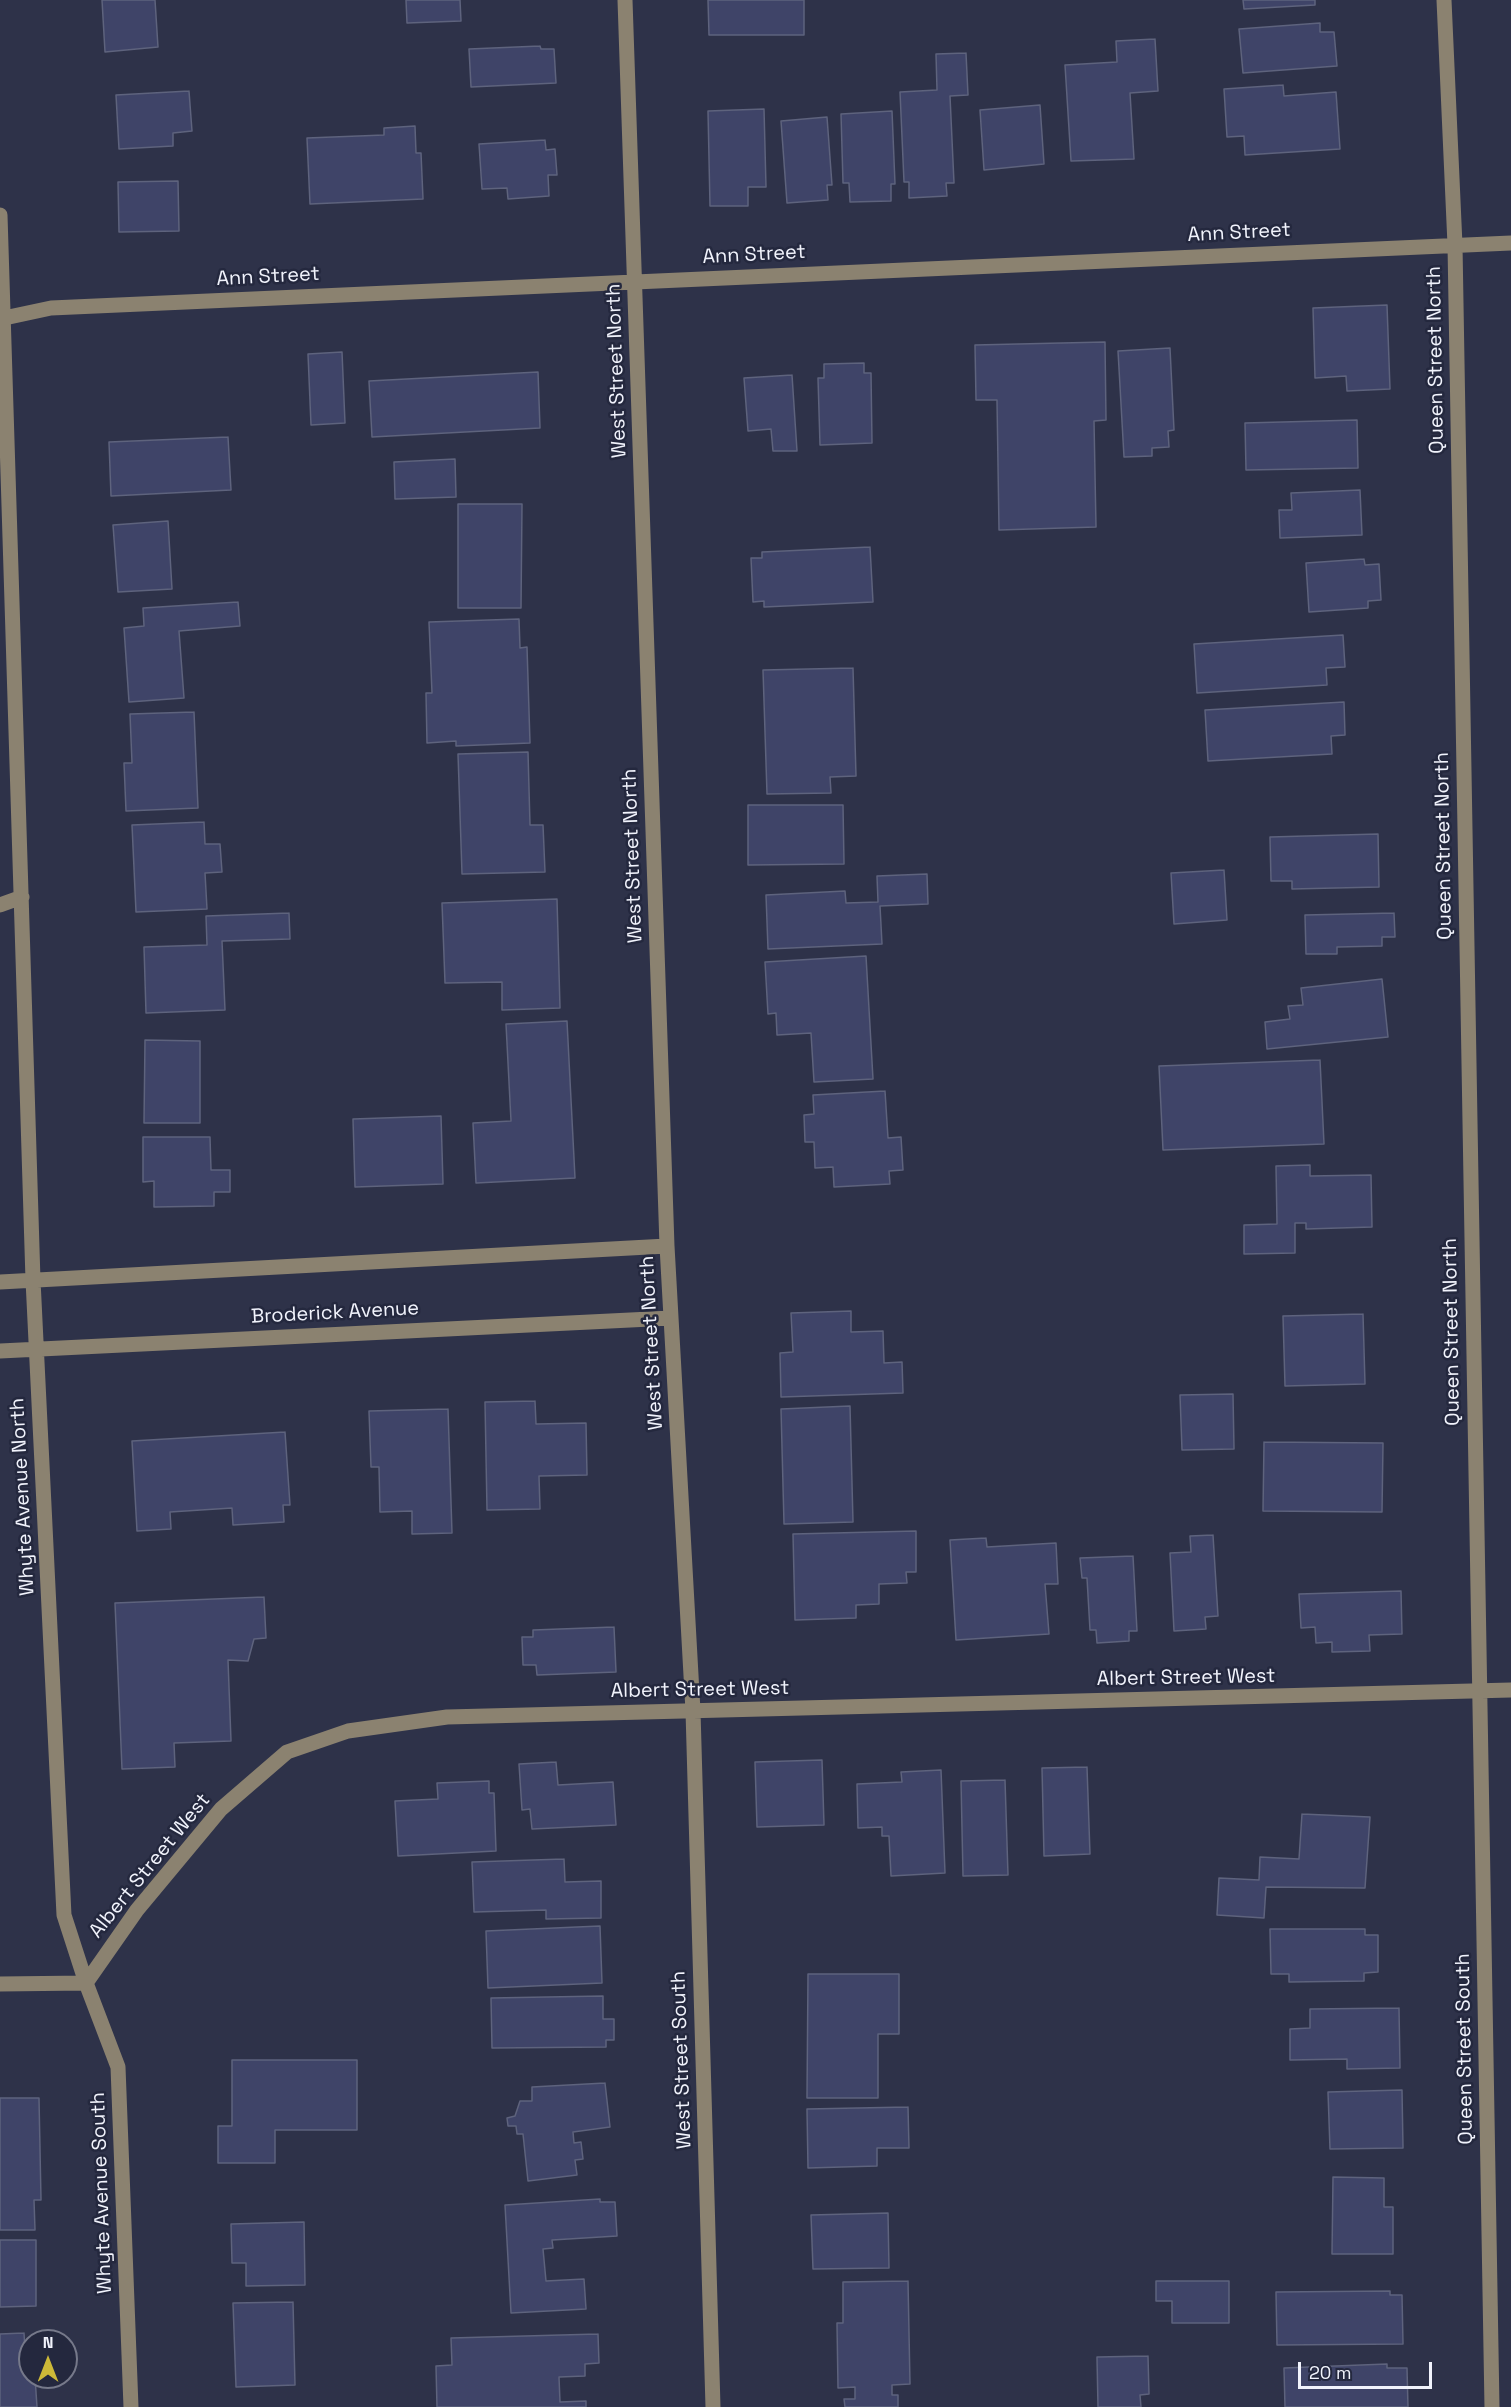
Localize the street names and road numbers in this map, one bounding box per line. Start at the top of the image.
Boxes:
street label: Ann Street [1187,218,1291,248]
street label: Ann Street [702,240,806,270]
street label: Ann Street [216,262,320,292]
street label: Queen Street North [1422,266,1450,454]
street label: West Street North [602,283,632,459]
street label: Queen Street North [1430,752,1458,940]
street label: West Street North [618,768,648,944]
street label: Queen Street North [1438,1238,1466,1426]
street label: West Street North [635,1255,669,1431]
street label: Broderick Avenue [250,1297,420,1329]
street label: Whyte Avenue North [6,1397,40,1597]
street label: Albert Street West [1096,1664,1276,1692]
street label: Albert Street West [610,1676,790,1704]
street label: Albert Street West [84,1789,216,1943]
street label: Queen Street South [1451,1953,1479,2145]
street label: West Street South [667,1970,697,2150]
street label: Whyte Avenue South [86,2092,118,2294]

